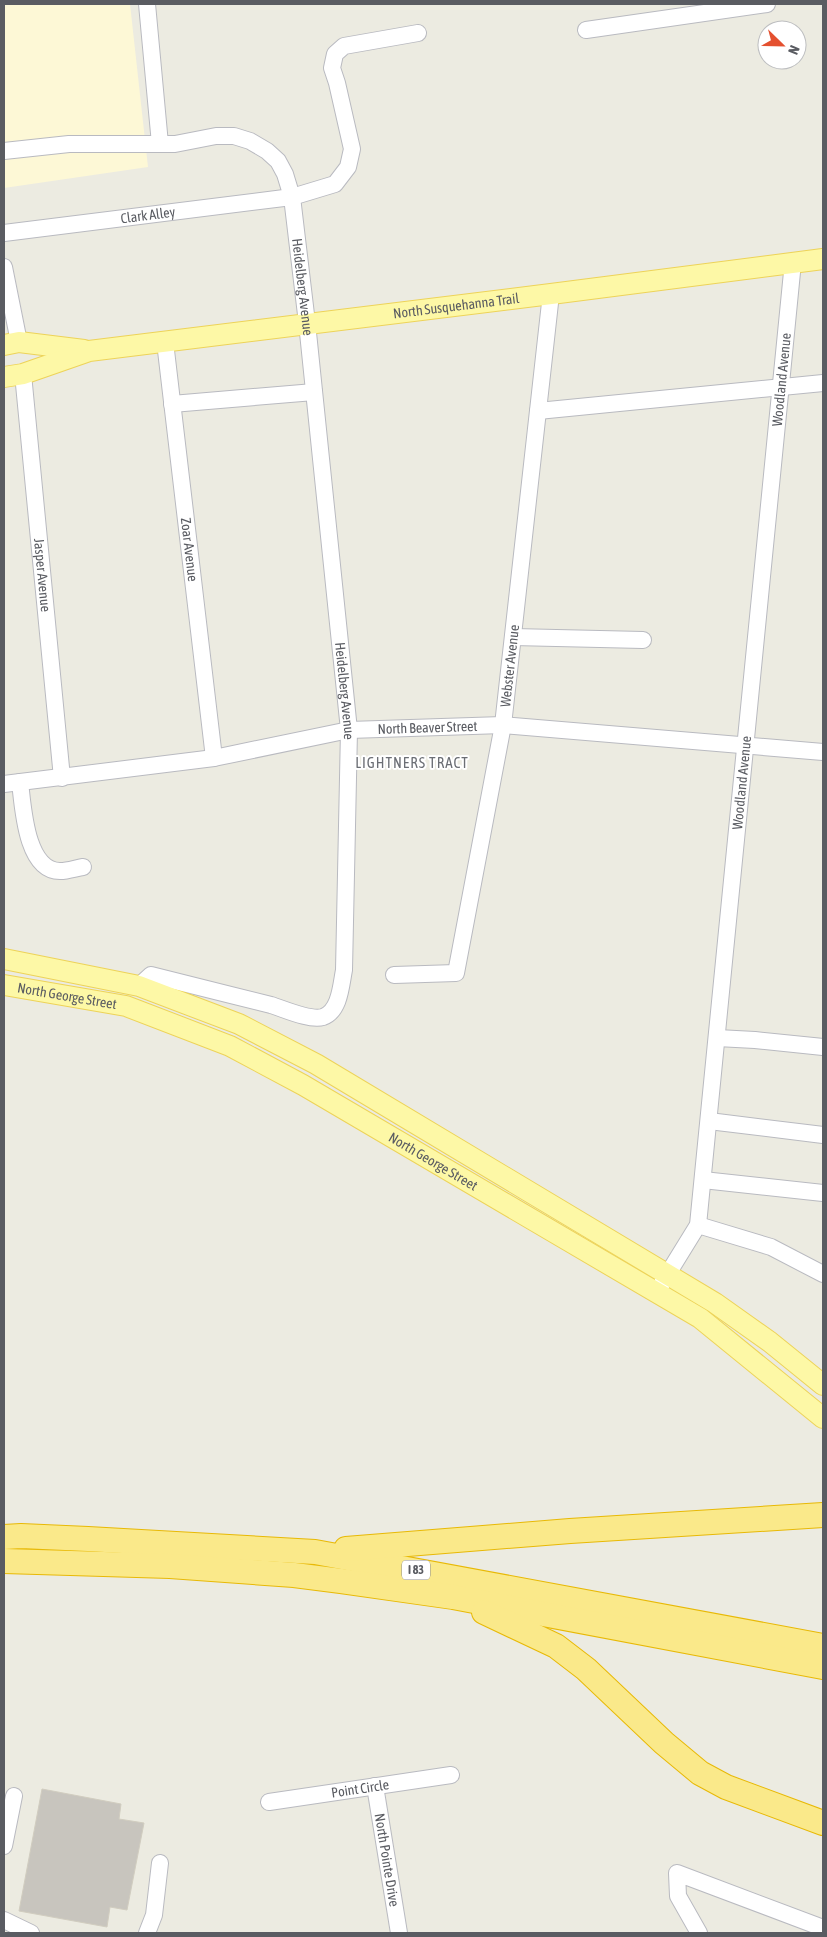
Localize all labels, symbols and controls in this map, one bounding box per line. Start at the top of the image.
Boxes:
north arrow [757,20,807,70]
text: N [785,43,803,57]
street label: Clark Alley [120,204,176,226]
street label: Heidelberg Avenue [289,237,316,337]
street label: North Susquehanna Trail [392,290,520,321]
street label: Woodland Avenue [769,332,794,427]
street label: Zoar Avenue [178,517,201,582]
street label: Jasper Avenue [31,538,54,613]
street label: Webster Avenue [497,624,522,708]
street label: Heidelberg Avenue [332,641,357,740]
street label: North Beaver Street [377,718,478,737]
street label: Woodland Avenue [729,735,754,830]
district label: LIGHTNERS TRACT [355,754,469,771]
street label: North George Street [16,979,118,1012]
street label: North George Street [386,1129,481,1194]
road number: I 83 [402,1560,430,1580]
street label: Point Circle [330,1776,390,1801]
street label: North Pointe Drive [372,1812,403,1908]

